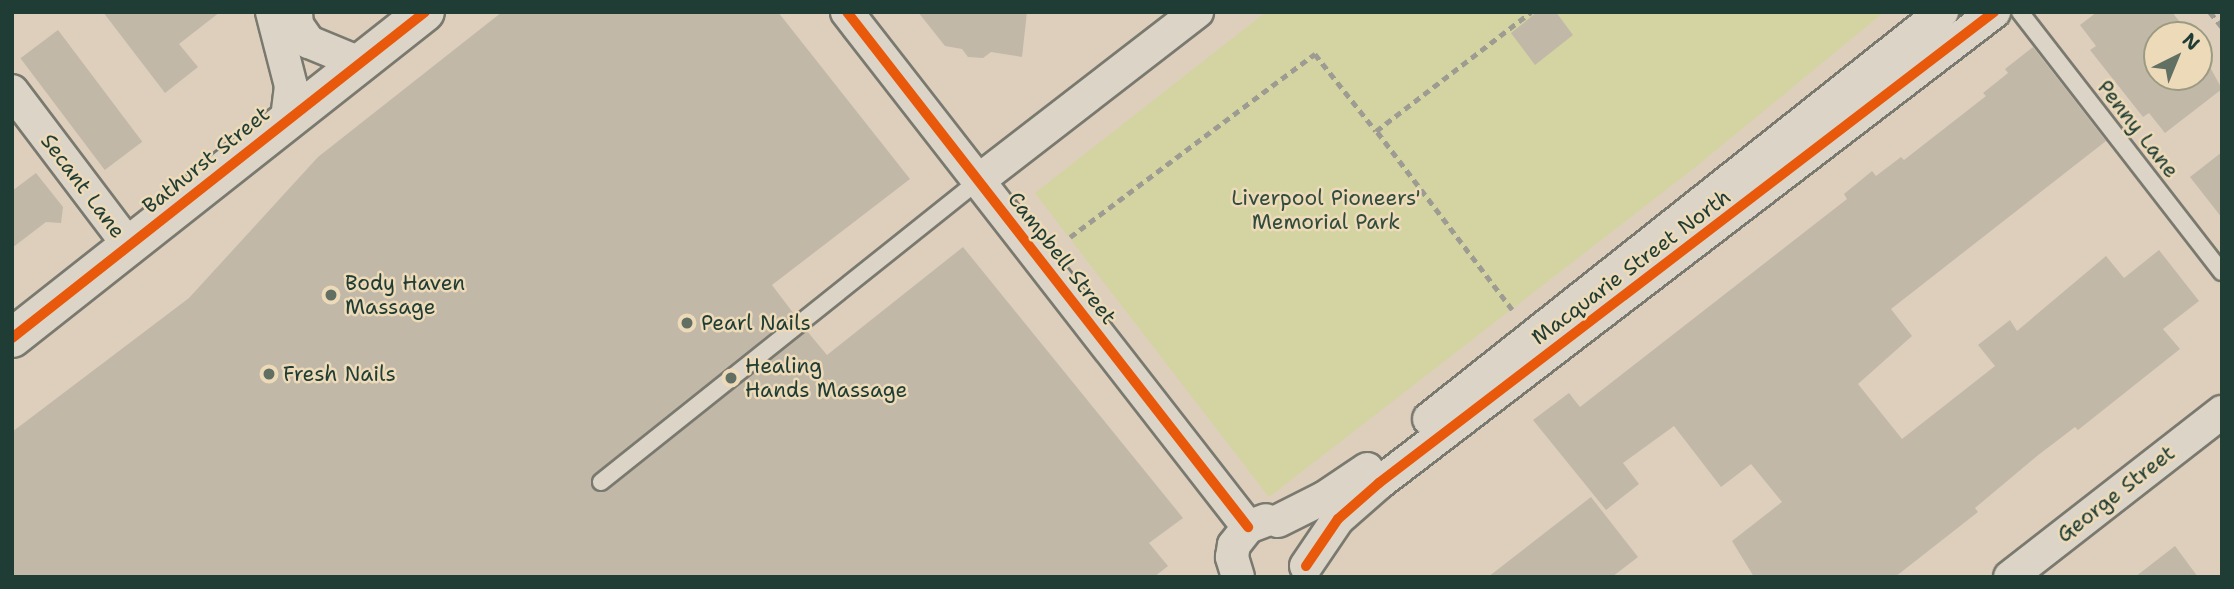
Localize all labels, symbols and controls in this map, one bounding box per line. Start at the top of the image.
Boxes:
north arrow [2143,21,2213,91]
text: N [2177,27,2205,56]
street label: Penny Lane [2092,75,2184,183]
street label: Bathurst Street [138,101,274,219]
street label: Secant Lane [36,129,130,243]
street label: Macquarie Street North [1527,184,1735,350]
park label: Liverpool Pioneers' Memorial Park [1231,185,1421,235]
street label: Campbell Street [1002,187,1122,329]
place label: Body Haven Massage [345,270,465,320]
marker: Body Haven Massage [323,287,339,303]
place label: Pearl Nails [701,310,811,336]
marker: Pearl Nails [679,315,695,331]
place label: Healing Hands Massage [745,353,907,403]
place label: Fresh Nails [283,361,396,387]
marker: Fresh Nails [261,366,277,382]
marker: Healing Hands Massage [723,370,739,386]
street label: George Street [2052,440,2180,548]

